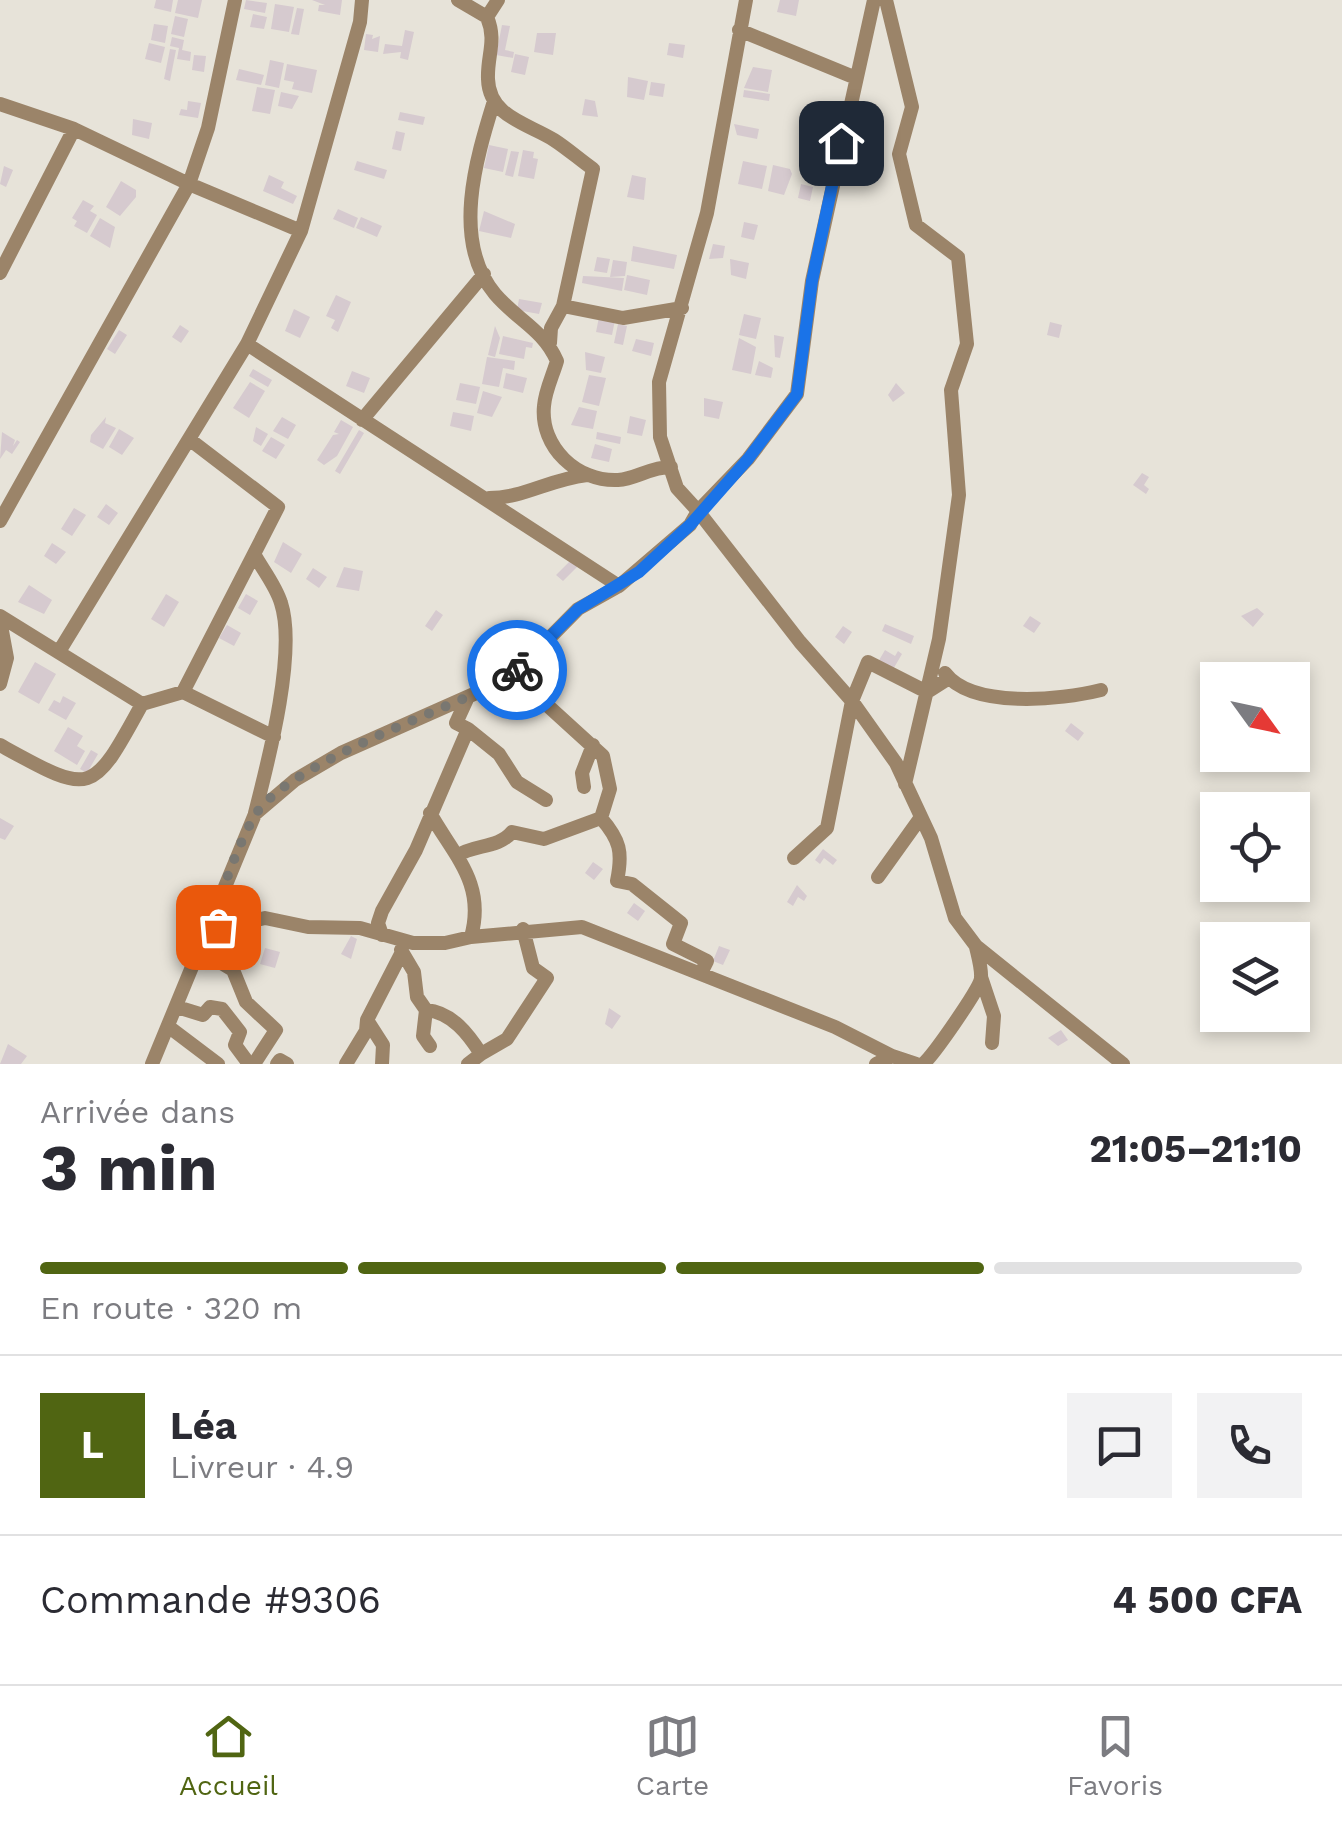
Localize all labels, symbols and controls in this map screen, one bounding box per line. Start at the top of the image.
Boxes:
pin [799,101,884,186]
icon: home [814,116,869,171]
courier [467,620,567,720]
icon: bike [490,643,545,698]
north arrow [1200,662,1310,772]
map controls [1200,662,1310,1032]
button: locate [1200,792,1310,902]
pin [176,885,261,970]
icon: bag [191,900,246,955]
button: layers [1200,922,1310,1032]
text: Arrivée dans [40,1093,235,1131]
text: 21:05–21:10 [1089,1127,1302,1171]
text: 3 min [40,1130,218,1206]
text: En route · 320 m [40,1289,302,1327]
button: chat [1067,1393,1172,1498]
button: phone [1197,1393,1302,1498]
text: Léa [170,1404,237,1448]
text: L [81,1423,104,1467]
text: Livreur · 4.9 [170,1448,354,1486]
text: Commande #9306 [40,1578,381,1622]
text: 4 500 CFA [1112,1578,1302,1622]
tab: Accueil [179,1709,278,1802]
tab: Carte [636,1709,709,1802]
tab: Favoris [1067,1709,1163,1802]

